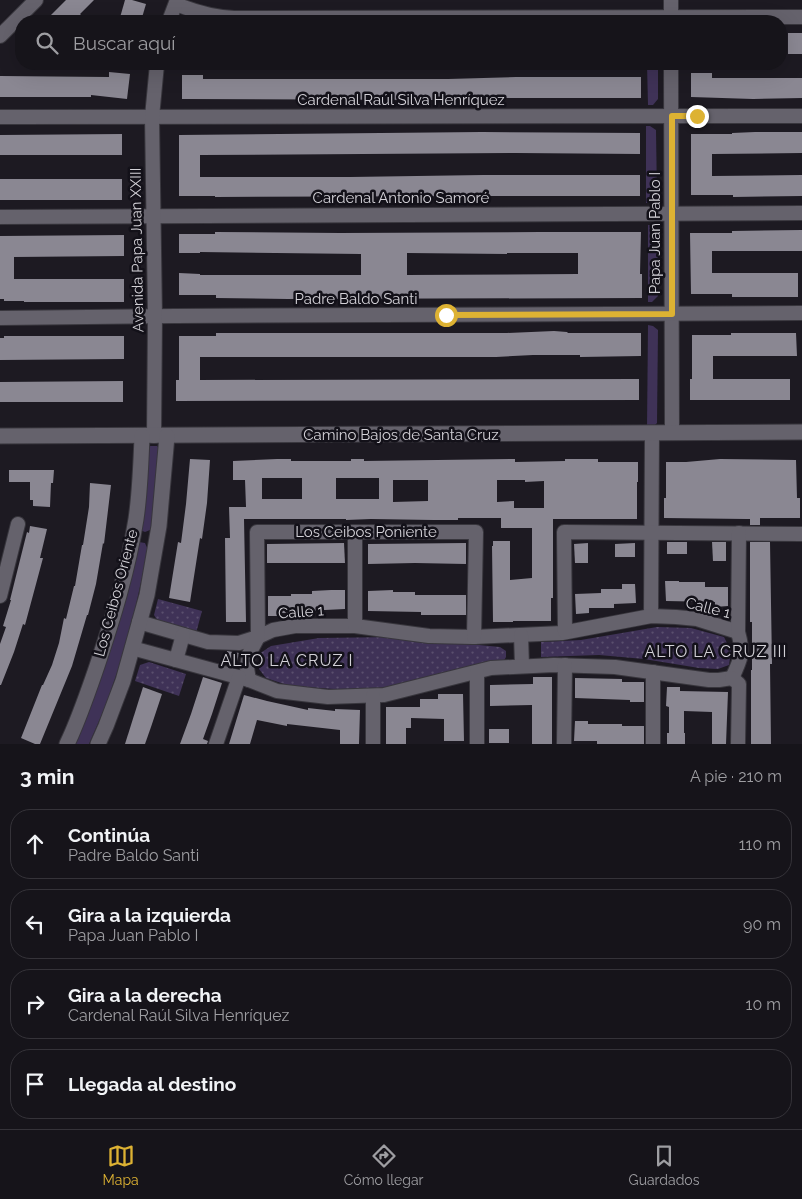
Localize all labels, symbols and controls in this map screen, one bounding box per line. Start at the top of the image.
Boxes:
search box [15,15,787,70]
icon: search [33,29,61,57]
text: Buscar aquí [73,32,175,54]
street label: Cardenal Raúl Silva Henríquez [297,91,505,109]
route end [686,105,709,128]
street label: Avenida Papa Juan XXIII [127,168,147,332]
street label: Papa Juan Pablo I [646,172,664,294]
street label: Cardenal Antonio Samoré [313,189,490,207]
street label: Padre Baldo Santi [295,290,417,308]
route start [435,304,458,327]
street label: Camino Bajos de Santa Cruz [303,426,499,444]
street label: Los Ceibos Poniente [295,523,437,541]
street label: Los Ceibos Oriente [90,527,142,659]
street label: Calle 1 [684,594,733,622]
street label: Calle 1 [278,601,325,623]
district label: ALTO LA CRUZ III [644,642,788,661]
district label: ALTO LA CRUZ I [220,651,354,670]
text: 3 min [20,764,74,789]
text: A pie · 210 m [690,767,782,786]
text: Continúa [68,824,150,846]
icon: ahead [21,830,49,858]
text: 110 m [739,835,781,854]
text: Padre Baldo Santi [68,846,199,865]
text: Gira a la izquierda [68,904,231,926]
icon: left [21,910,49,938]
text: 90 m [743,915,781,934]
text: Papa Juan Pablo I [68,926,198,945]
text: Gira a la derecha [68,984,222,1006]
icon: right [21,990,49,1018]
text: 10 m [746,995,781,1014]
text: Cardenal Raúl Silva Henríquez [68,1006,289,1025]
icon: arrive [21,1070,49,1098]
text: Llegada al destino [68,1073,236,1095]
tab: Mapa [103,1142,139,1188]
tab: Cómo llegar [344,1142,424,1188]
tab: Guardados [629,1142,699,1188]

